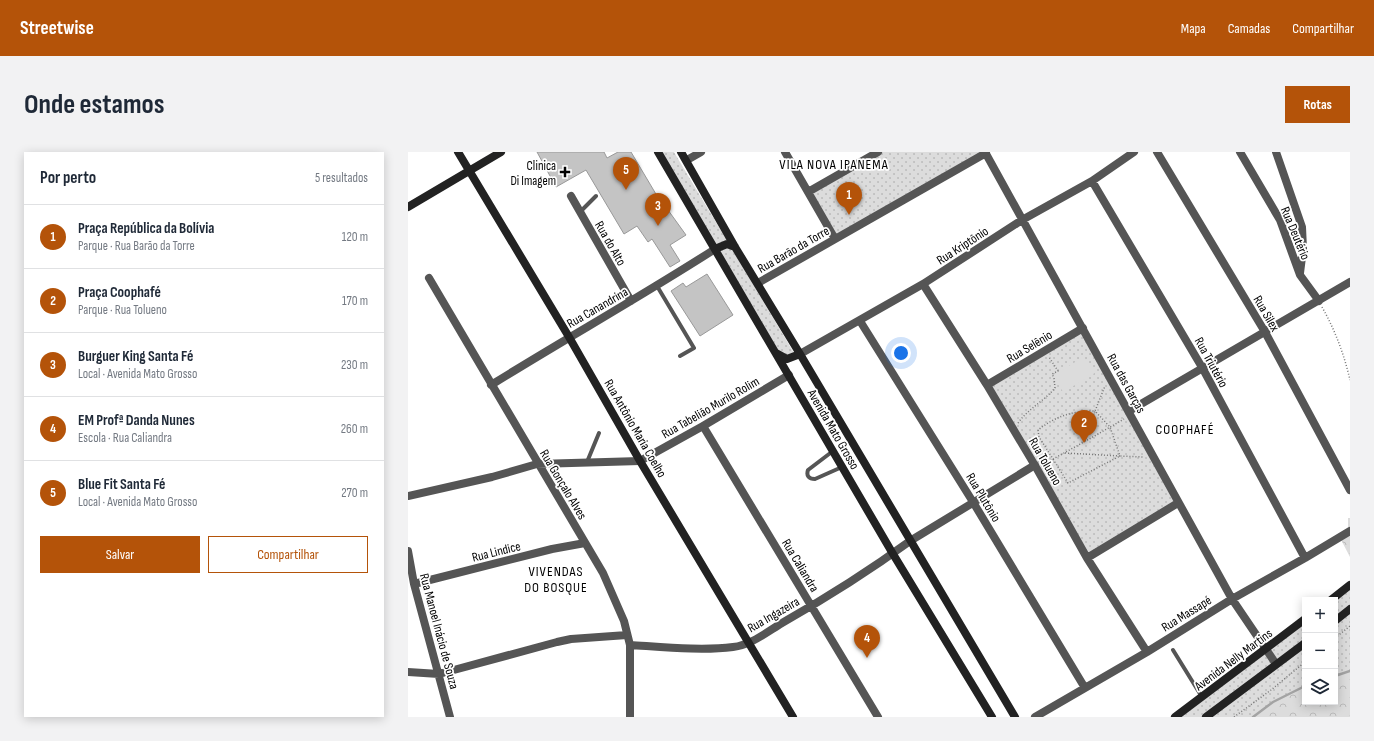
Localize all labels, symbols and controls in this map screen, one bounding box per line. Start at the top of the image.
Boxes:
text: Streetwise [20,17,94,40]
text: Mapa [1181,20,1206,37]
text: Camadas [1228,20,1270,37]
text: Compartilhar [1292,20,1354,37]
button: Rotas [1285,86,1350,123]
text: Onde estamos [24,88,164,121]
district label: VILA NOVA IPANEMA [779,156,889,173]
pin: 5 [613,157,639,190]
place label: Clinica Di Imagem [510,158,556,189]
marker: Clinica Di Imagem [559,166,571,178]
text: Por perto [40,168,96,188]
text: 5 resultados [315,170,368,186]
pin: 1 [836,182,862,215]
pin: 3 [645,193,671,226]
street label: Rua Deutério [1277,204,1313,262]
street label: Rua do Alto [591,218,629,269]
text: Praça República da Bolívia [78,219,214,238]
street label: Rua Barão da Torre [755,223,832,277]
street label: Rua Kriptônio [934,223,991,268]
text: 1 [50,229,56,245]
text: 120 m [342,229,368,245]
text: Parque · Rua Barão da Torre [78,238,195,254]
text: Praça Coophafé [78,283,161,302]
street label: Rua Canandrina [564,284,631,332]
text: 2 [50,293,56,309]
text: 170 m [342,293,368,309]
street label: Rua Silex [1249,293,1283,334]
text: Parque · Rua Tolueno [78,302,167,318]
street label: Rua Selênio [1004,327,1055,367]
street label: Rua Triutério [1191,335,1231,390]
your location [891,343,911,363]
text: Burguer King Santa Fé [78,347,193,366]
street label: Rua das Garças [1103,351,1149,416]
text: 3 [50,357,56,373]
text: 230 m [341,357,368,373]
text: Local · Avenida Mato Grosso [78,366,197,382]
street label: Rua Tabelião Murilo Rolim [659,373,762,442]
street label: Rua Antônio Maria Coelho [601,377,670,480]
street label: Avenida Mato Grosso [803,386,863,473]
pin: 2 [1071,410,1097,443]
text: EM Profª Danda Nunes [78,411,195,430]
text: 4 [50,421,56,437]
text: 260 m [341,421,368,437]
district label: COOPHAFÉ [1156,421,1214,438]
text: Escola · Rua Caliandra [78,430,172,446]
street label: Rua Tolueno [1025,435,1065,488]
street label: Rua Gonçalo Alves [536,447,590,523]
street label: Rua Plutônio [962,470,1004,525]
text: Blue Fit Santa Fé [78,475,166,494]
text: 5 [50,485,56,501]
text: 270 m [341,485,368,501]
text: Local · Avenida Mato Grosso [78,494,197,510]
button: Salvar [40,536,200,573]
button: Compartilhar [208,536,368,573]
street label: Rua Caliandra [778,536,822,595]
street label: Rua Lindice [470,538,522,566]
district label: VIVENDAS DO BOSQUE [524,563,588,596]
street label: Rua Manoel Inácio de Souza [416,572,462,691]
street label: Rua Massapé [1159,592,1215,635]
street label: Rua Ingazeira [745,594,802,636]
map controls [1302,597,1338,705]
button: + [1302,597,1338,633]
pin: 4 [854,625,880,658]
street label: Avenida Nelly Martins [1191,625,1276,695]
button: − [1302,633,1338,669]
button: layers [1302,669,1338,705]

